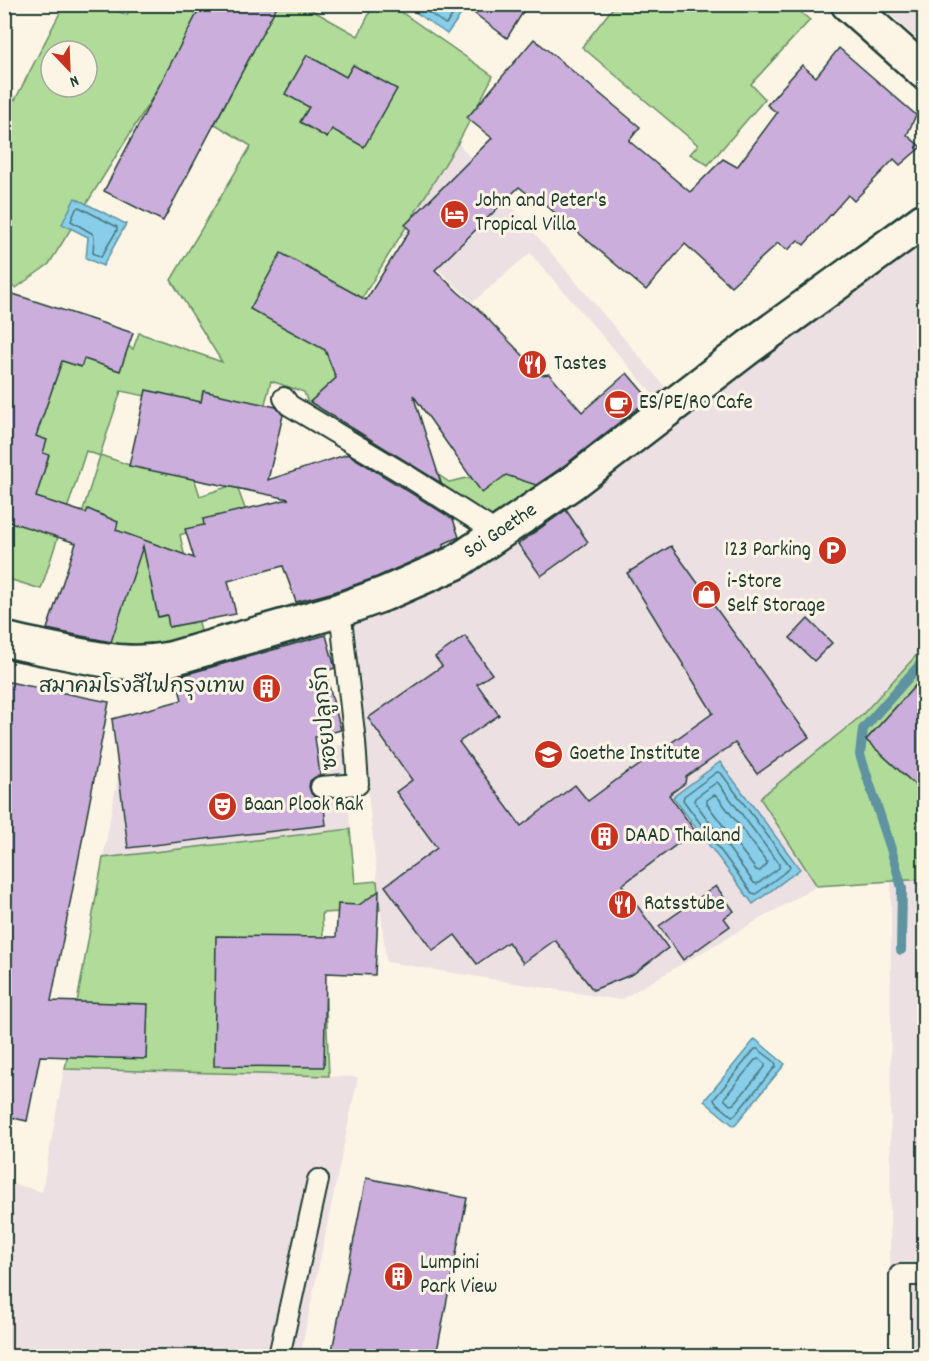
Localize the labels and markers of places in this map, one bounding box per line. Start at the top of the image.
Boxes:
place label: John and Peter's Tropical Villa [475,187,607,241]
hotel icon: John and Peter's Tropical Villa [438,198,470,230]
restaurant icon: Tastes [517,349,549,381]
place label: Tastes [554,350,607,380]
cafe icon: ES/PE/RO Cafe [602,388,634,420]
place label: ES/PE/RO Cafe [639,389,753,419]
parking icon: 123 Parking [816,535,848,567]
place label: 123 Parking [725,536,811,566]
place label: i-Store Self Storage [727,568,825,622]
shop icon: i-Store Self Storage [690,579,722,611]
place label: สมาคมโรงสีไฟกรุงเทพ [39,672,245,703]
building icon: สมาคมโรงสีไฟกรุงเทพ [250,672,282,704]
school or university icon: Goethe Institute [532,739,564,771]
place label: Goethe Institute [569,740,700,770]
theatre icon: Baan Plook Rak [207,790,239,822]
place label: Baan Plook Rak [244,791,364,821]
building icon: DAAD Thailand [588,821,620,853]
place label: DAAD Thailand [625,822,741,852]
restaurant icon: Ratsstube [607,889,639,921]
place label: Ratsstube [644,890,725,920]
place label: Lumpini Park View [420,1249,497,1303]
building icon: Lumpini Park View [383,1260,415,1292]

